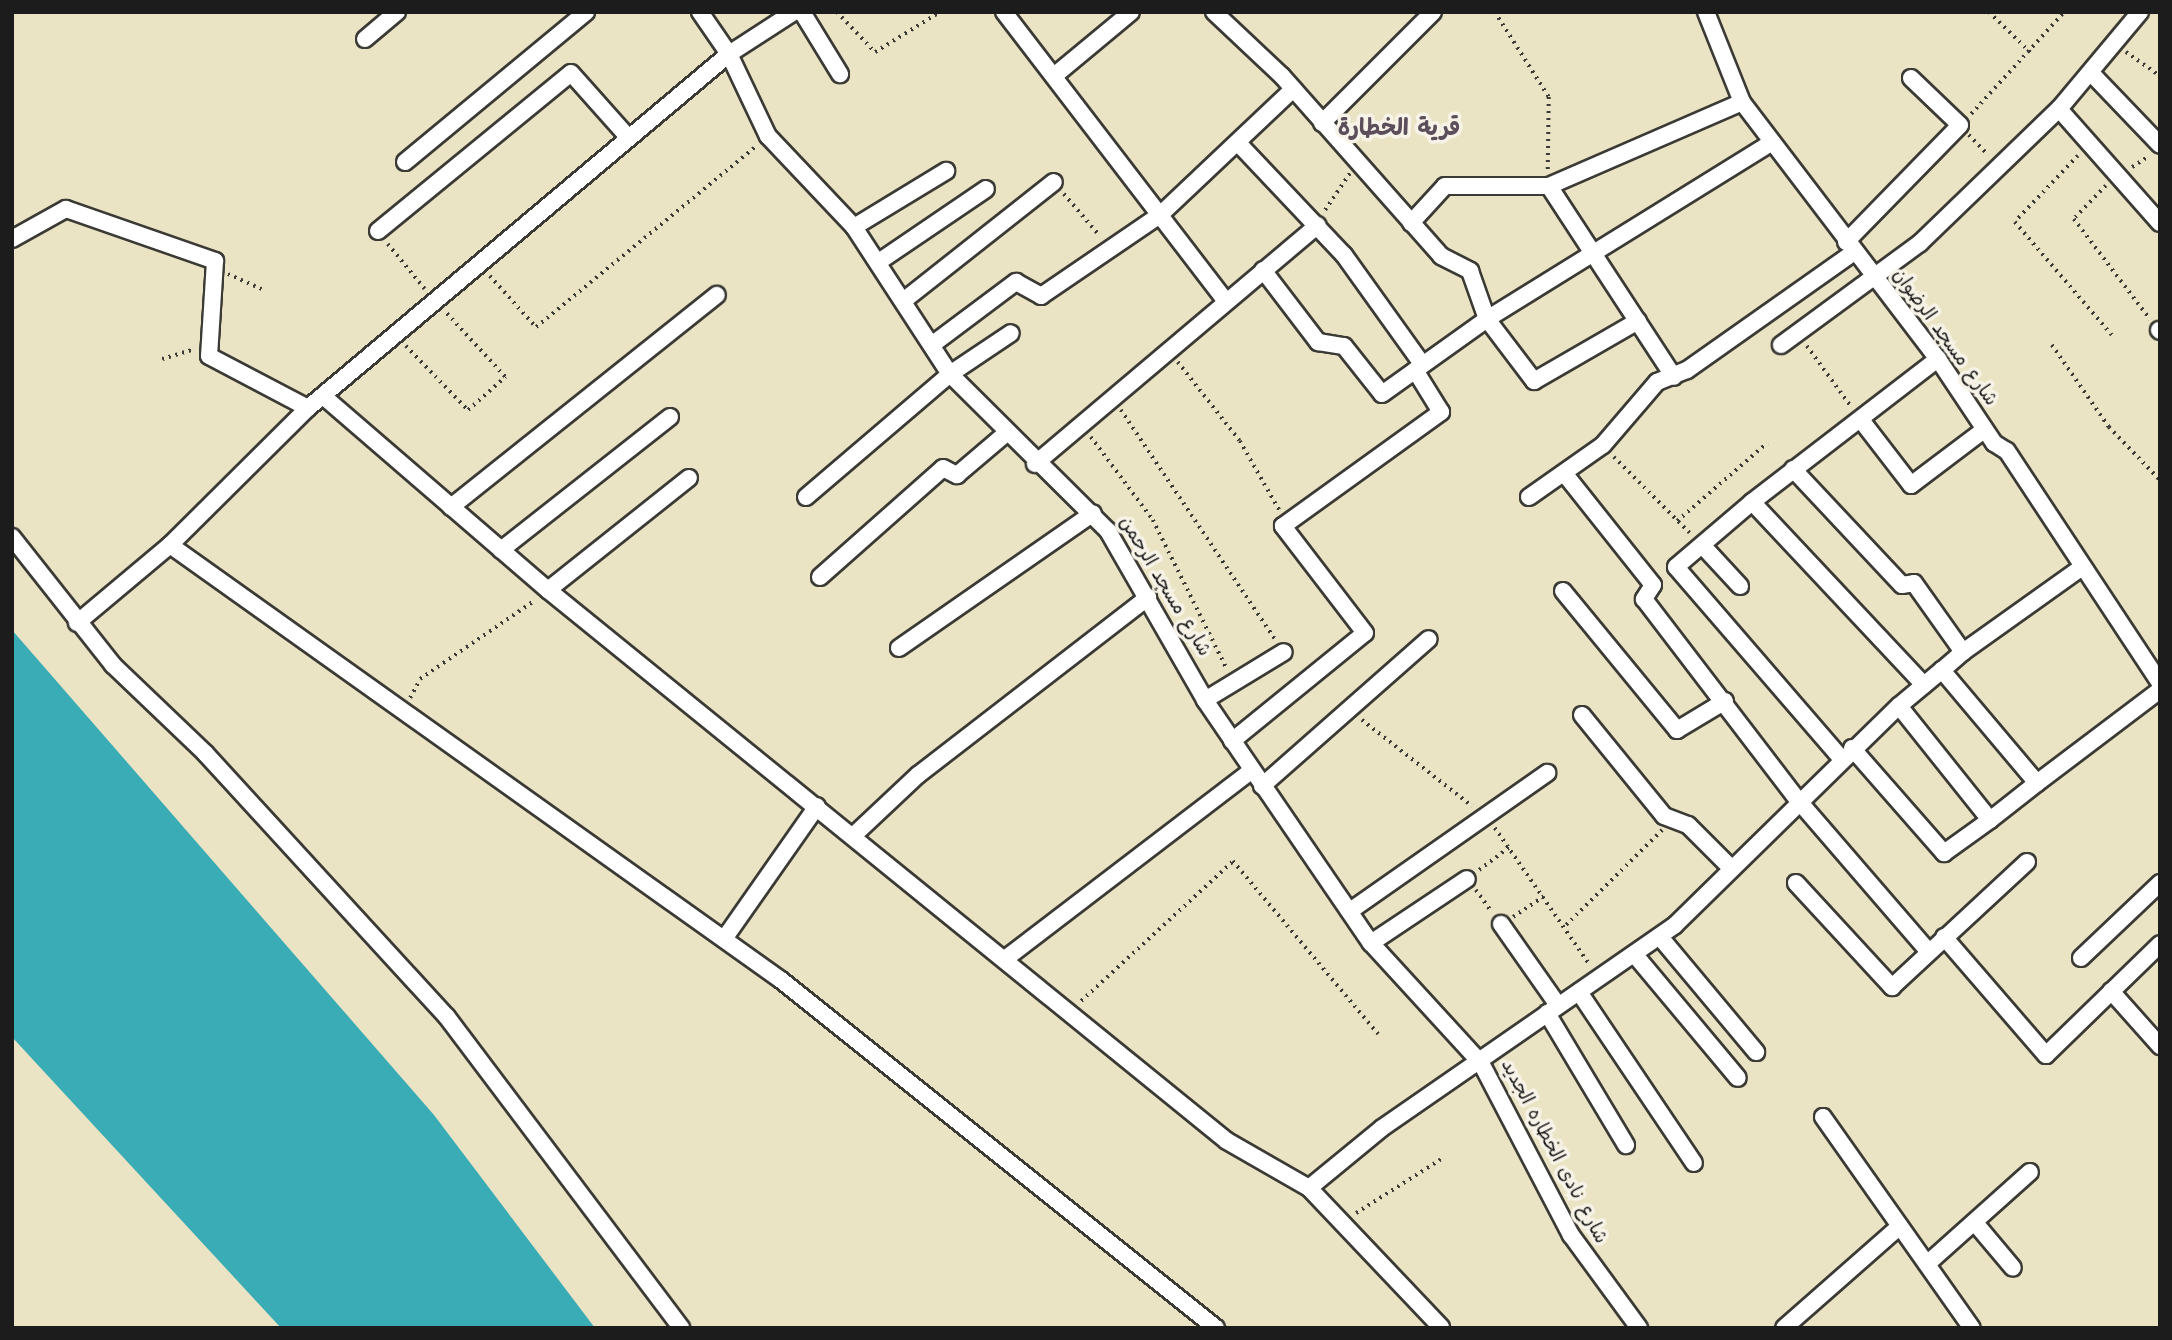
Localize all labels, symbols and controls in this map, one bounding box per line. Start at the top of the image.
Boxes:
district label: قرية الخطارة [1338,115,1460,143]
street label: شارع مسجد الرضوان [1887,265,2001,411]
street label: شارع مسجد الرحمن [1113,513,1215,661]
street label: شارع نادى الخطاره الجديد [1495,1056,1611,1248]

